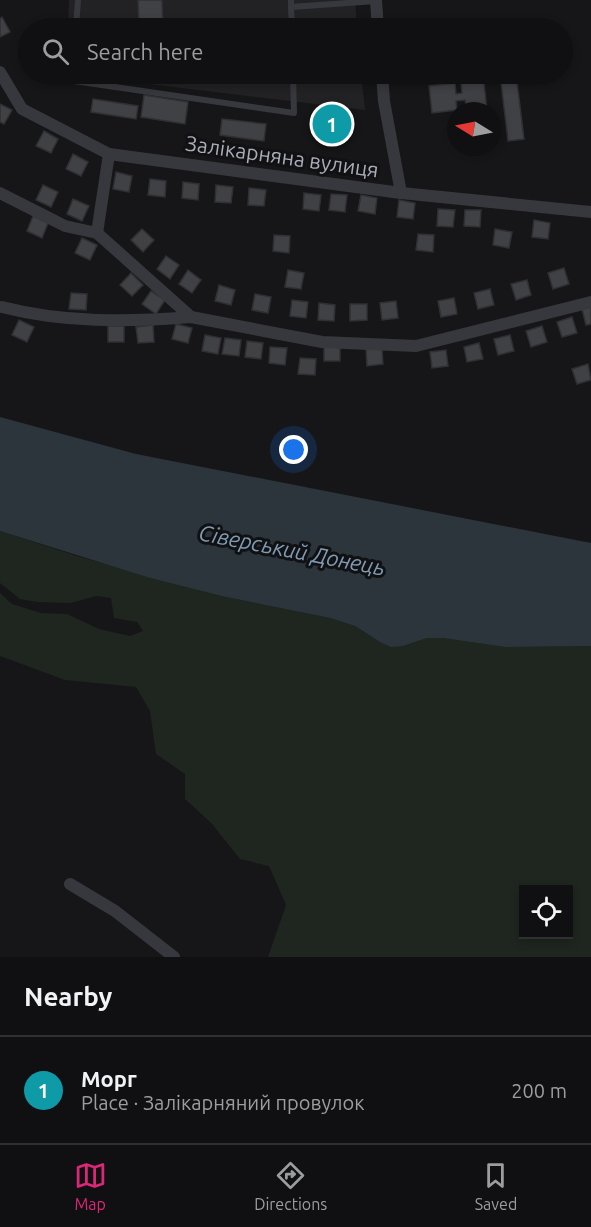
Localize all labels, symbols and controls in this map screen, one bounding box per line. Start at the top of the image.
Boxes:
search box [18,18,573,84]
icon: search [39,35,72,68]
text: Search here [87,39,203,64]
pin: 1 [312,102,352,146]
north arrow [447,102,501,156]
street label: Залікарняна вулиця [184,131,380,181]
your location [279,435,308,464]
water label: Сіверський Донець [197,519,387,580]
map controls [519,885,573,939]
button: locate [519,885,573,939]
text: Nearby [24,982,112,1011]
text: Морг [81,1066,137,1091]
text: 1 [38,1079,49,1102]
text: 200 m [511,1079,567,1102]
text: Place · Залікарняний провулок [81,1091,365,1114]
tab: Map [74,1159,107,1213]
tab: Directions [254,1159,327,1213]
tab: Saved [475,1159,517,1213]

